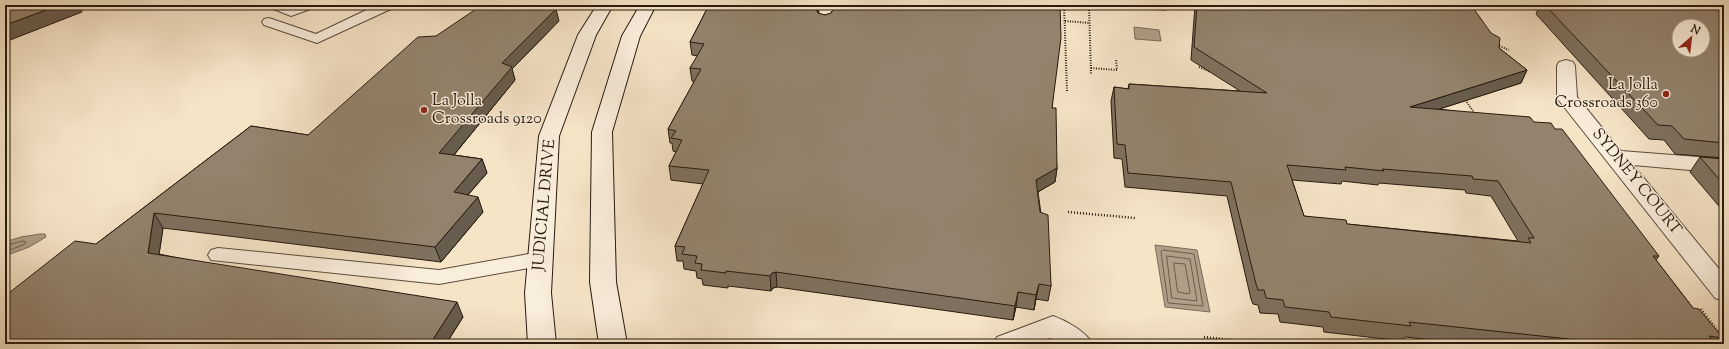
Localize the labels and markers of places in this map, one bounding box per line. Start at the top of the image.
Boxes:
place label: La Jolla Crossroads 360 [1555,74,1659,115]
marker: La Jolla Crossroads 360 [1661,89,1671,99]
place label: La Jolla Crossroads 9120 [432,90,542,131]
marker: La Jolla Crossroads 9120 [419,105,429,115]

